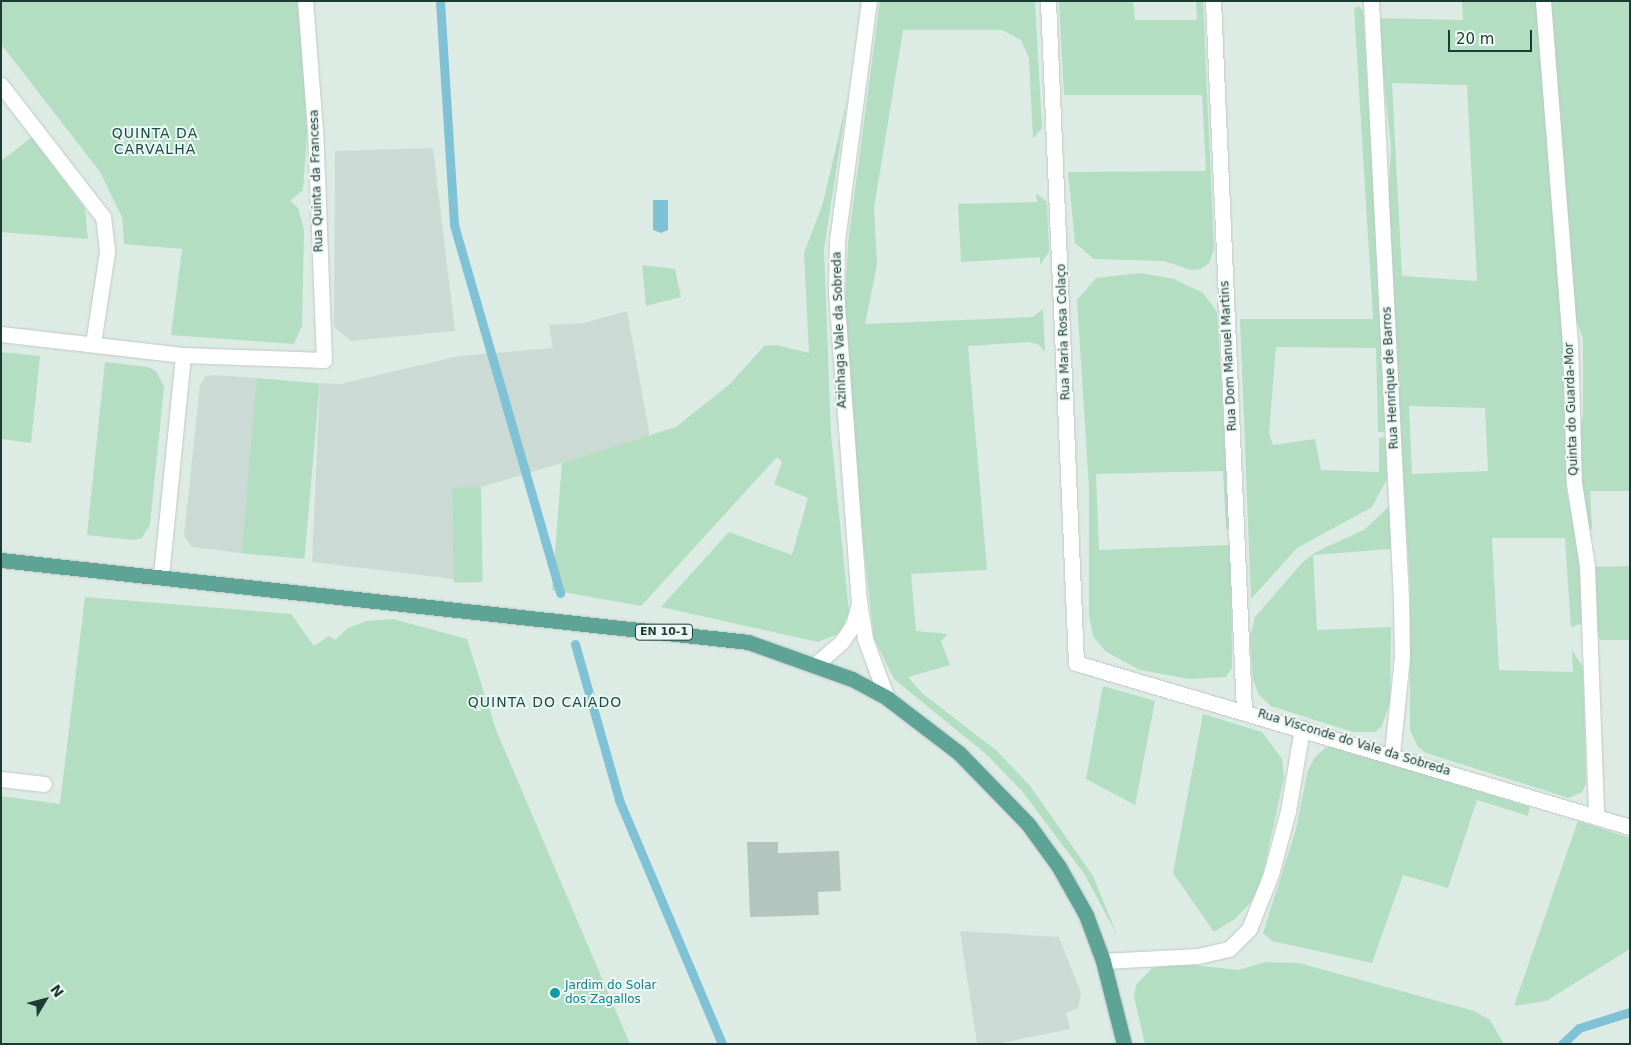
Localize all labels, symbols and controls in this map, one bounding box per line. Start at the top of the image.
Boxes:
scale bar [1451,20,1535,52]
text: 20 m [1456,30,1494,48]
street label: Rua Quinta da Francesa [307,109,327,253]
district label: QUINTA DA CARVALHA [111,125,199,158]
street label: Azinhaga Vale da Sobreda [830,251,850,409]
street label: Rua Maria Rosa Colaço [1054,263,1074,401]
street label: Rua Dom Manuel Martins [1218,280,1240,432]
street label: Rua Henrique de Barros [1380,306,1402,450]
street label: Quinta do Guarda-Mor [1562,342,1582,476]
road number: EN 10-1 [634,624,694,640]
district label: QUINTA DO CAIADO [466,694,624,710]
street label: Rua Visconde do Vale da Sobreda [1256,707,1452,779]
north arrow [20,975,70,1025]
place label: Jardim do Solar dos Zagallos [565,979,656,1007]
text: N [47,981,67,1000]
marker: Jardim do Solar dos Zagallos [549,987,561,999]

